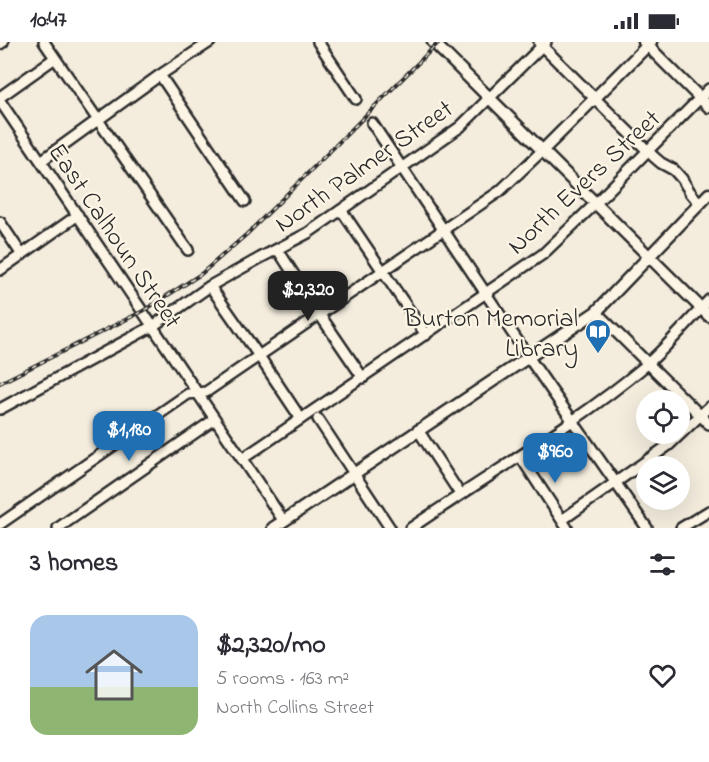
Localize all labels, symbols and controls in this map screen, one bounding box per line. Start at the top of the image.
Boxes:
text: 10:47 [30,5,67,37]
street label: North Palmer Street [268,91,462,243]
street label: North Evers Street [500,102,671,265]
street label: East Calhoun Street [37,136,190,337]
pin: $2,320 [259,271,357,322]
text: $2,320 [282,276,334,305]
place label: Burton Memorial Library [403,301,578,369]
library icon: Burton Memorial Library [583,317,613,355]
map controls [636,390,690,510]
button: locate [636,390,690,444]
pin: $1,180 [80,411,178,462]
text: $1,180 [107,416,151,445]
pin: $960 [519,433,591,484]
text: $960 [537,438,573,467]
button: layers [636,456,690,510]
text: 3 homes [30,545,118,583]
icon: filters [646,548,679,581]
text: $2,320/mo [216,627,326,665]
icon: home [78,639,150,711]
icon: heart [646,659,679,692]
text: 5 rooms · 163 m² [216,665,349,694]
text: North Collins Street [216,694,374,723]

